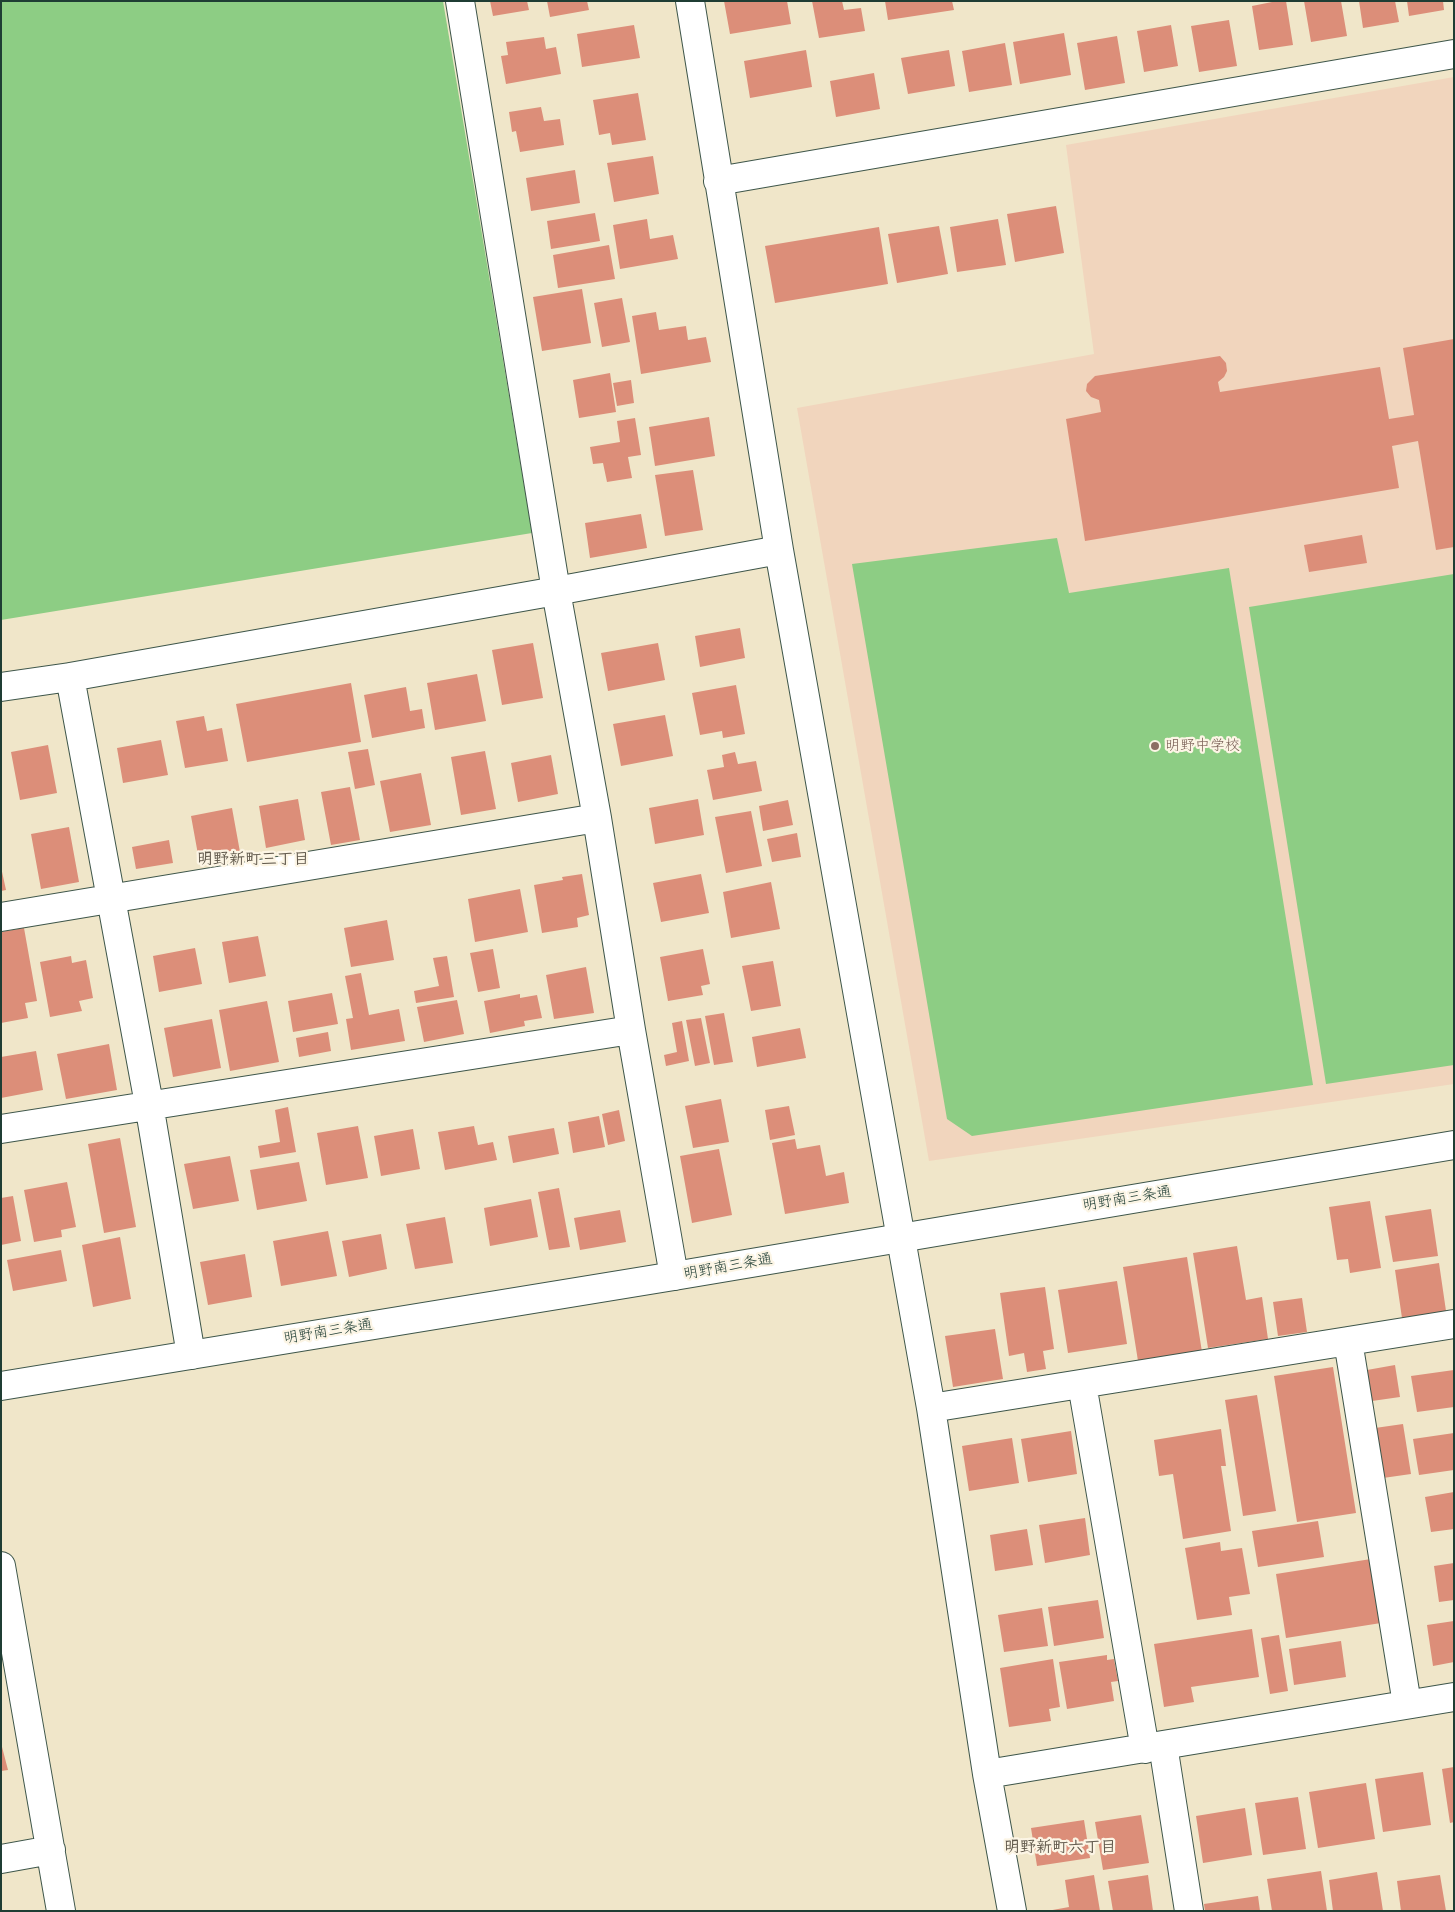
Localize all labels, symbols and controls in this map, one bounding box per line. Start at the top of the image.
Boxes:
place label: 明野中学校 [1165,737,1240,755]
marker: 明野中学校 [1149,740,1161,752]
district label: 明野新町三丁目 [197,850,309,870]
street label: 明野南三条通 [1081,1183,1173,1215]
street label: 明野南三条通 [682,1250,774,1284]
street label: 明野南三条通 [282,1316,374,1348]
district label: 明野新町六丁目 [1004,1838,1116,1858]

